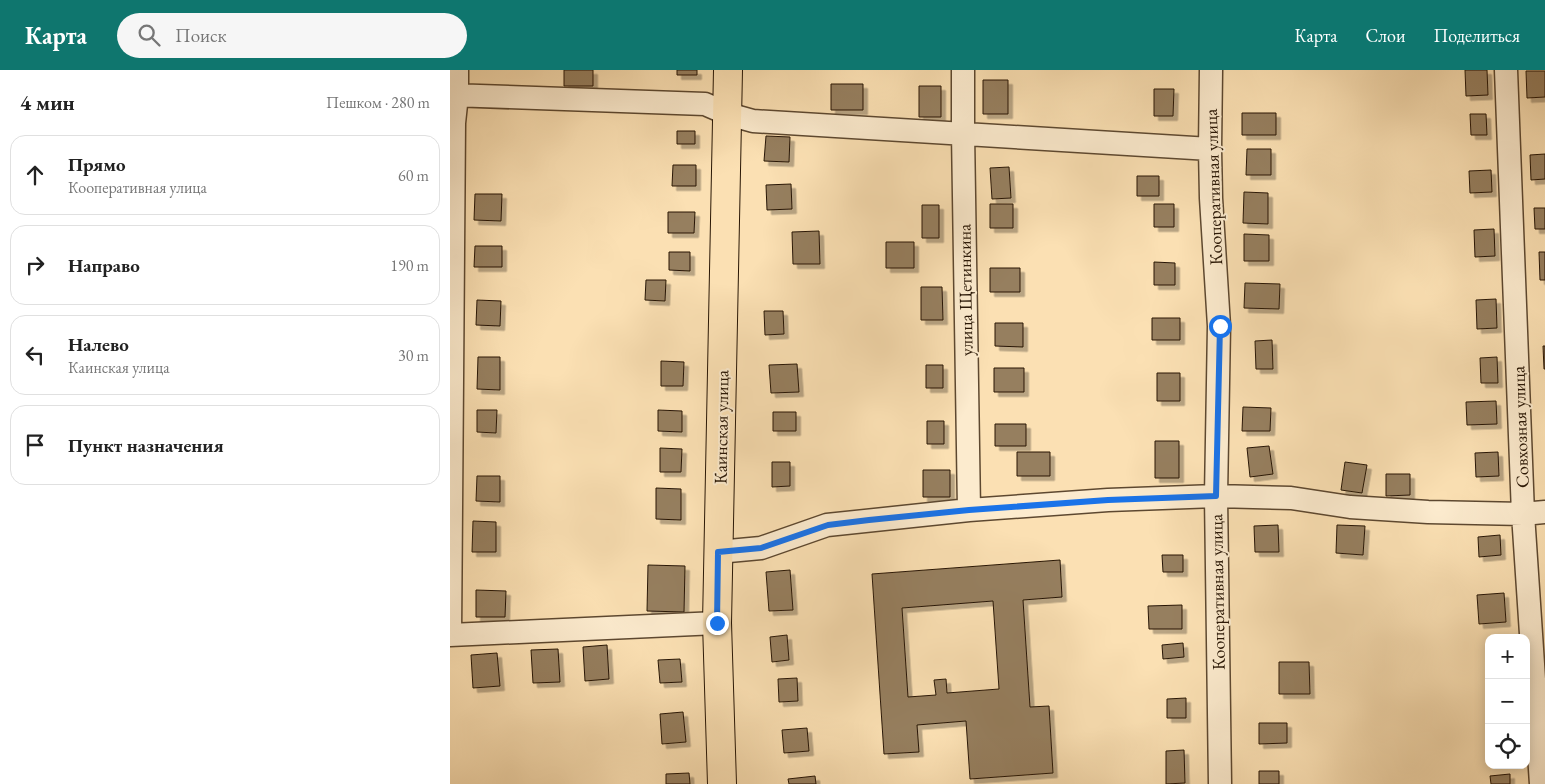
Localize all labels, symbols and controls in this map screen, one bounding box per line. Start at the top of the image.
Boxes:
search box [117,13,467,58]
text: Карта [25,20,87,51]
icon: search [135,21,163,49]
text: Поиск [175,23,227,48]
text: Карта [1295,24,1338,47]
text: Слои [1366,24,1405,47]
text: Поделиться [1433,24,1520,47]
text: 4 мин [20,89,75,116]
text: Пешком · 280 m [326,92,430,113]
street label: Кооперативная улица [1199,108,1227,266]
text: Прямо [68,152,126,177]
icon: ahead [21,161,49,189]
text: 60 m [398,165,429,186]
text: Кооперативная улица [68,177,207,198]
street label: улица Щетинкина [952,223,978,356]
icon: right [21,251,49,279]
text: Направо [68,253,140,278]
text: 190 m [390,255,429,276]
route start [1209,315,1232,338]
text: Налево [68,332,129,357]
icon: left [21,341,49,369]
text: 30 m [398,345,429,366]
text: Каинская улица [68,357,170,378]
street label: Совхозная улица [1506,365,1534,488]
street label: Каинская улица [709,369,734,484]
icon: arrive [21,431,49,459]
text: Пункт назначения [68,433,224,458]
street label: Кооперативная улица [1204,513,1230,670]
route end [706,612,729,635]
map controls [1485,634,1530,769]
button: + [1485,634,1530,679]
button: − [1485,679,1530,724]
button: locate [1485,724,1530,769]

